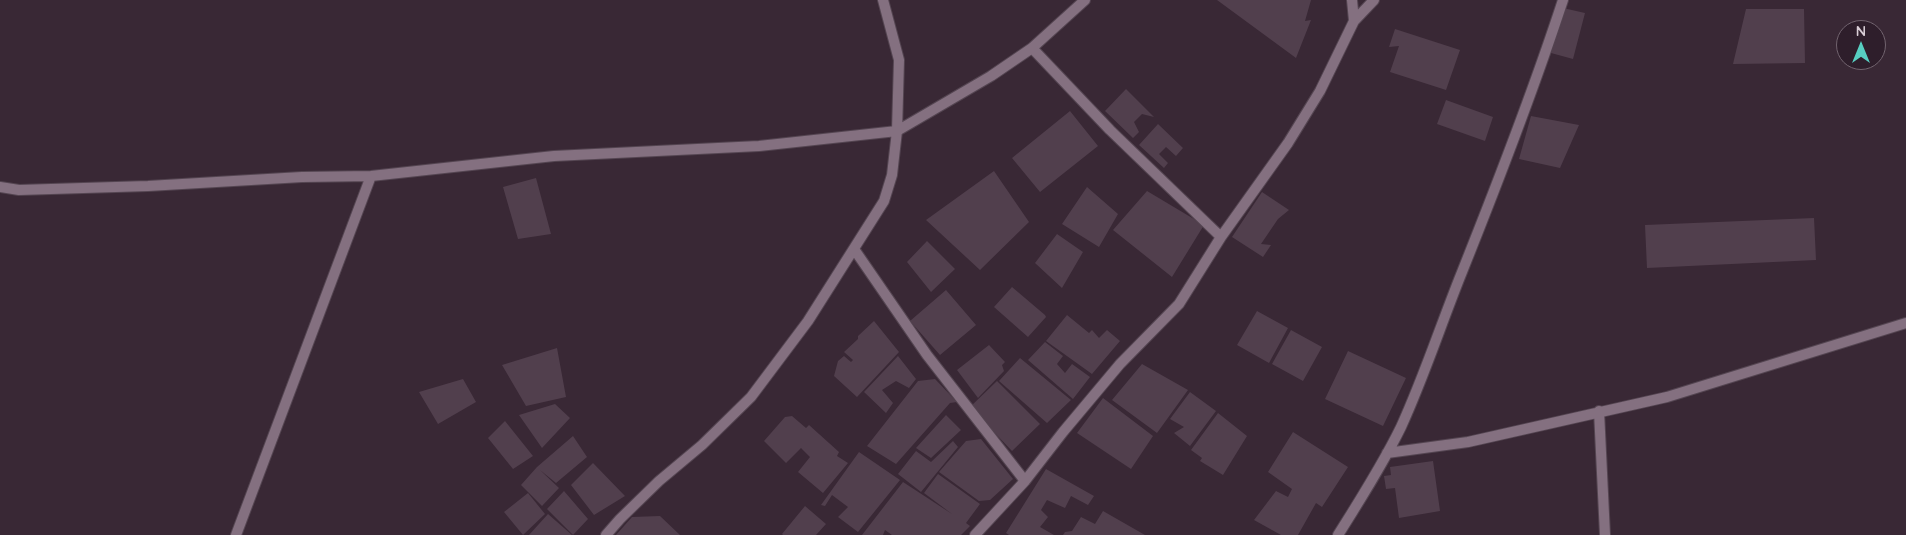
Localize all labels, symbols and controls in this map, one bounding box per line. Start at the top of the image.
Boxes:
north arrow [1836,20,1886,70]
text: N [1856,22,1866,40]

